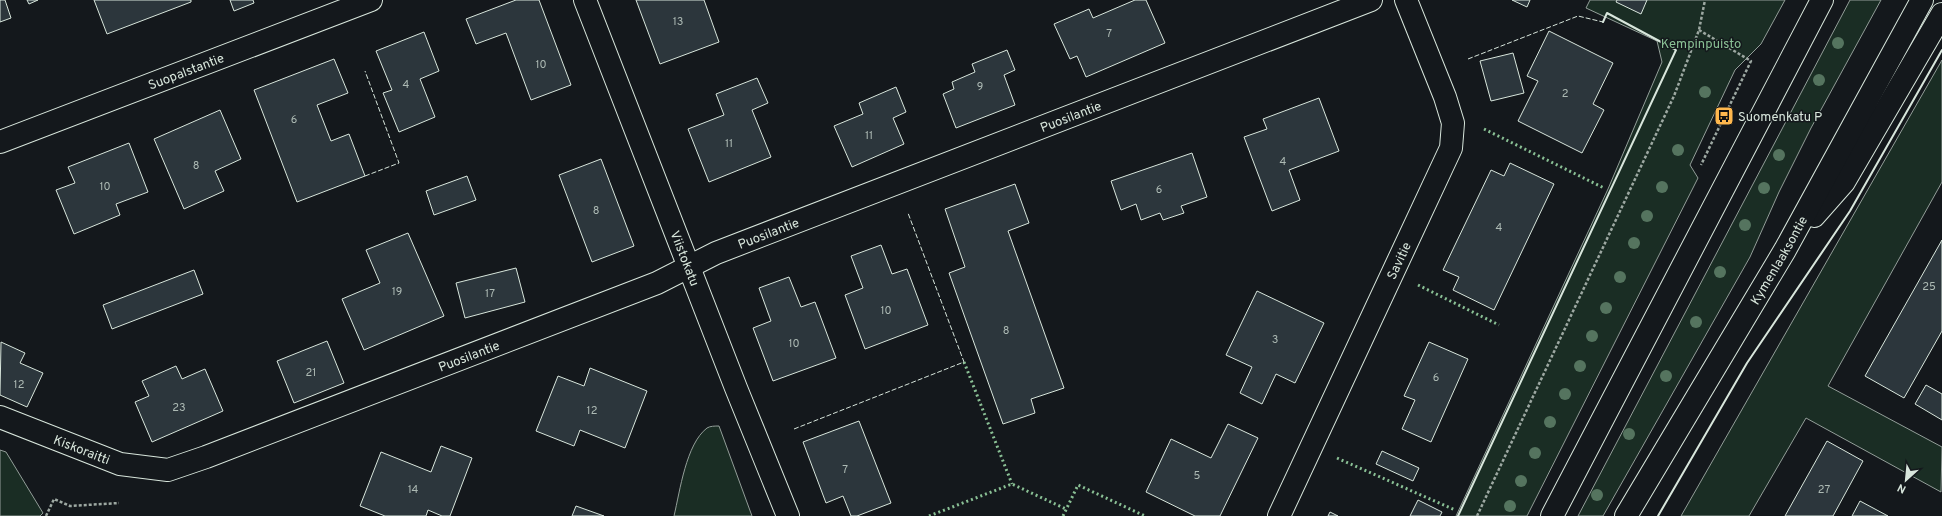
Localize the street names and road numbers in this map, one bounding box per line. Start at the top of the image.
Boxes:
street label: Suopalstantie [146,51,227,94]
street label: Puosilantie [1038,99,1104,137]
street label: Kymenlaaksontie [1748,214,1812,308]
street label: Puosilantie [736,216,802,254]
street label: Viistokatu [666,229,702,289]
street label: Savitie [1385,240,1416,283]
street label: Puosilantie [437,338,502,377]
street label: Kiskoraitti [51,433,112,469]

